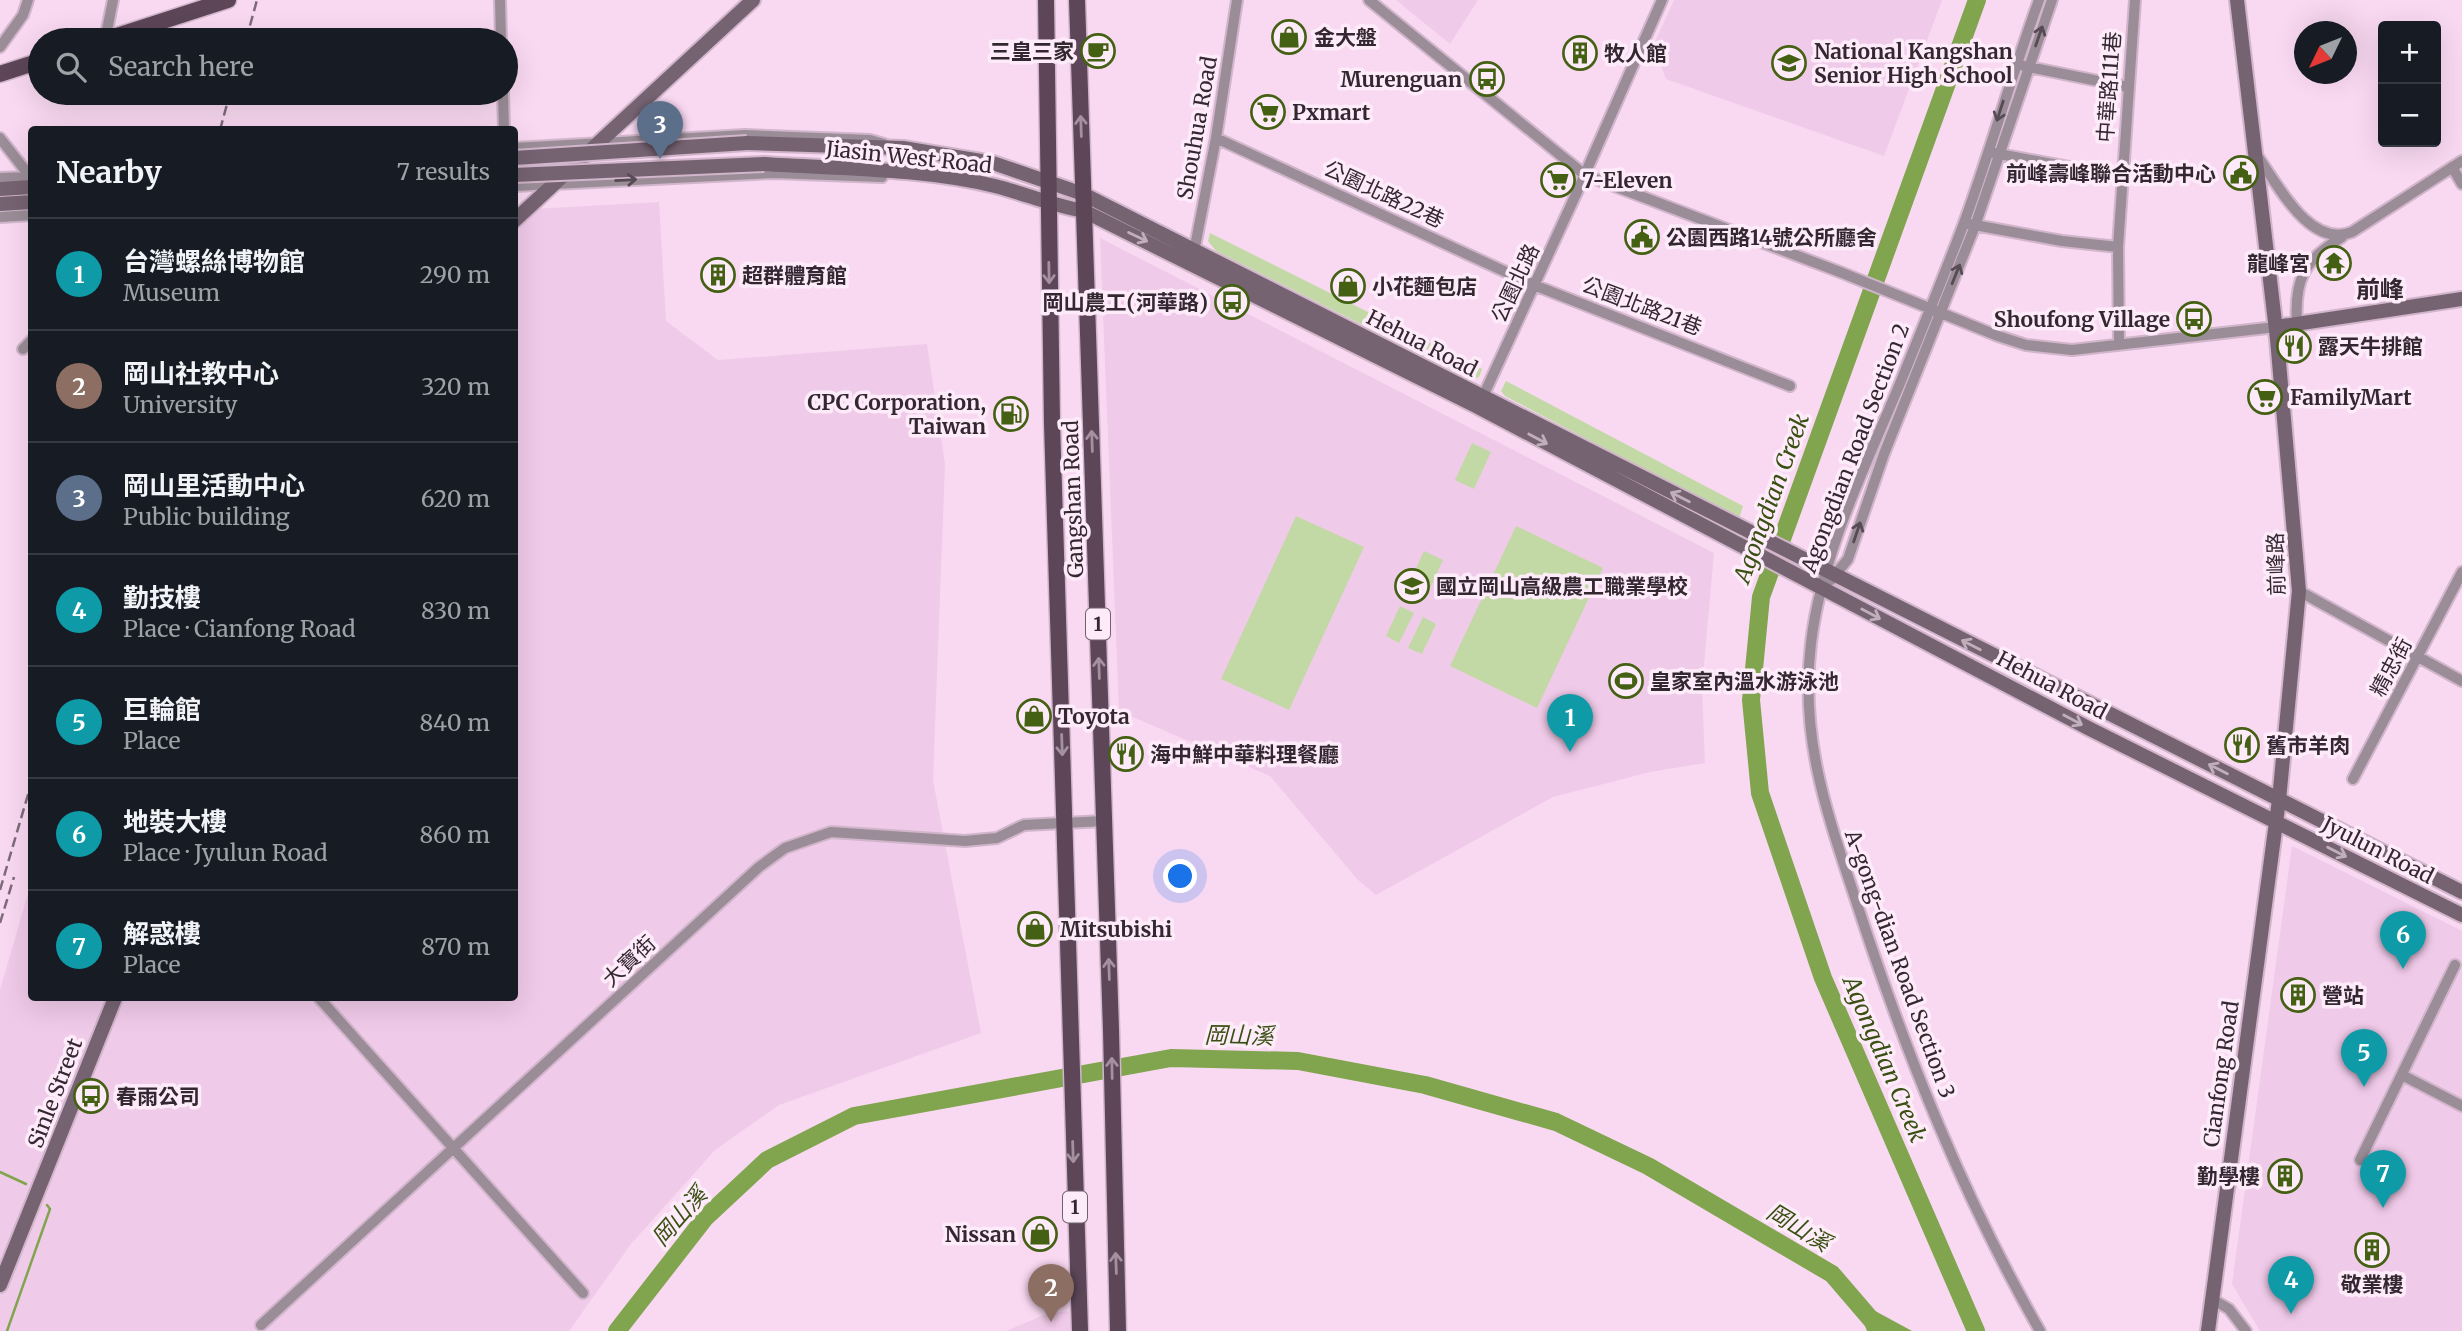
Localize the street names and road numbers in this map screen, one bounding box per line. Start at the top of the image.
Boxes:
street label: 中華路111巷 [2092,31,2126,143]
street label: Shouhua Road [1171,54,1223,202]
street label: Jiasin West Road [824,135,994,179]
street label: 公園北路22巷 [1320,154,1448,234]
street label: 公園北路 [1485,239,1545,327]
street label: 公園北路21巷 [1578,271,1706,341]
street label: Hehua Road [1362,303,1482,383]
street label: Agongdian Road Section 2 [1795,320,1915,577]
street label: Gangshan Road [1057,419,1089,578]
street label: 前峰路 [2261,532,2291,596]
road number: 1 [1086,608,1110,639]
street label: 精忠街 [2364,633,2418,701]
street label: Hehua Road [1992,645,2112,726]
street label: Jyulun Road [2317,810,2439,890]
street label: A-gong-dian Road Section 3 [1838,825,1961,1102]
street label: 大寶街 [597,930,661,992]
street label: Cianfong Road [2197,999,2245,1149]
street label: Sinle Street [22,1034,88,1152]
road number: 1 [1063,1191,1087,1222]

